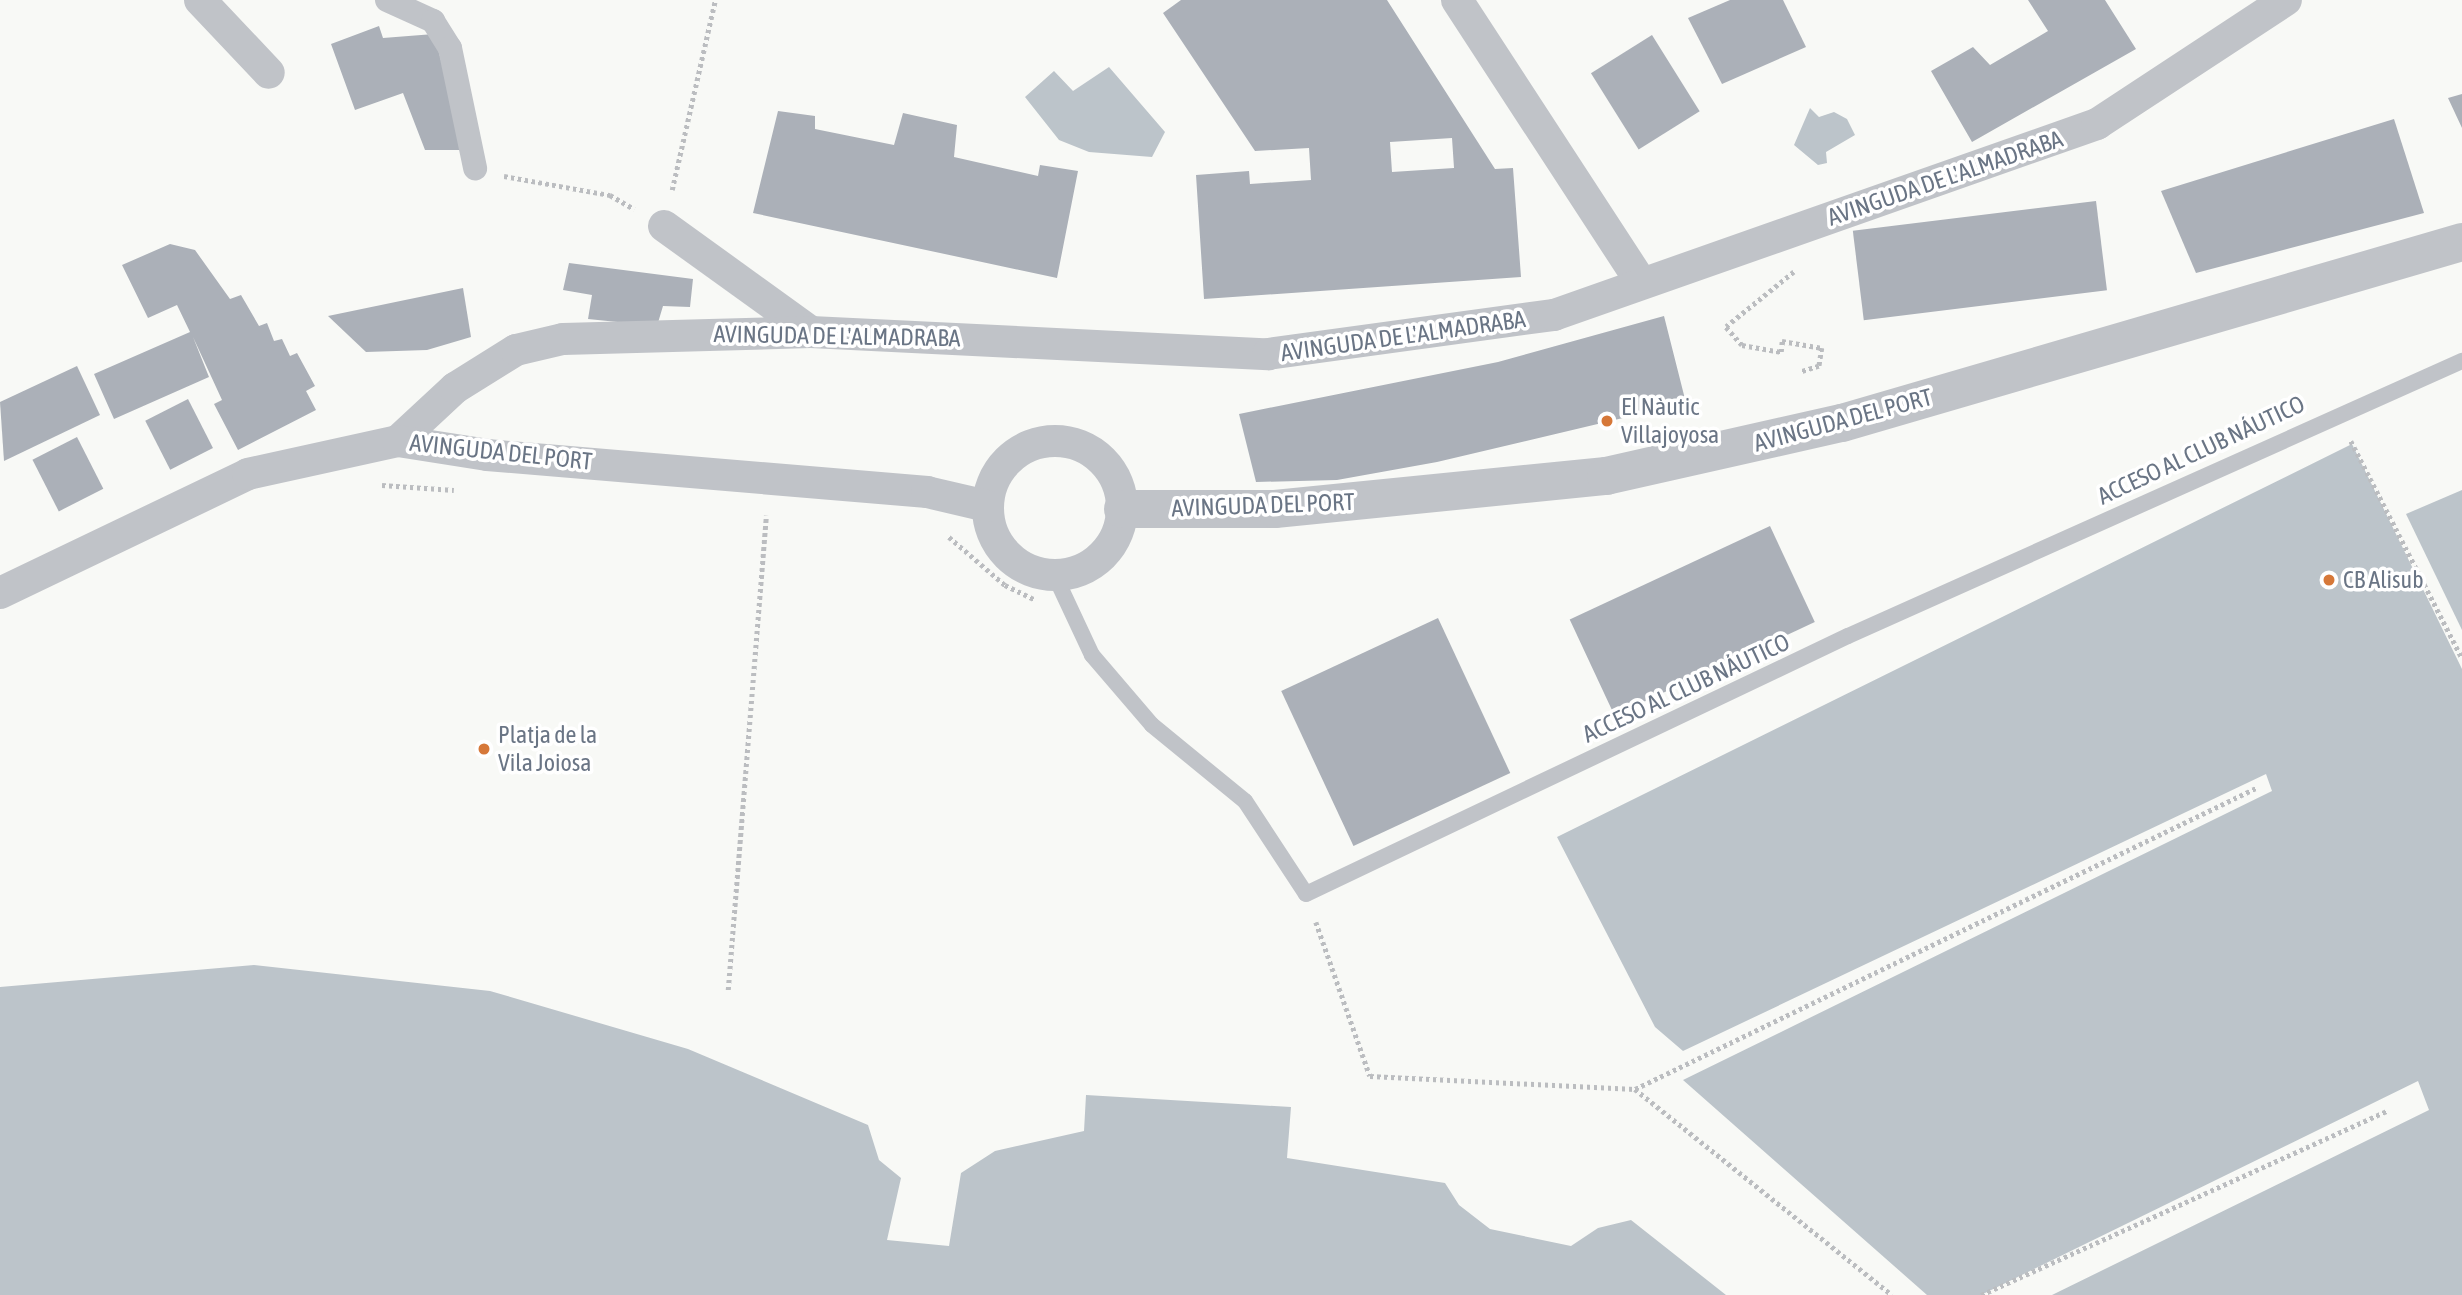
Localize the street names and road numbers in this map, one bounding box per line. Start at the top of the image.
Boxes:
street label: AVINGUDA DE L'ALMADRABA [1824,124,2066,232]
street label: AVINGUDA DE L'ALMADRABA [1279,305,1527,367]
street label: AVINGUDA DE L'ALMADRABA [713,319,961,353]
street label: AVINGUDA DEL PORT [1751,382,1935,458]
street label: ACCESO AL CLUB NÁUTICO [2093,389,2309,511]
street label: AVINGUDA DEL PORT [408,428,594,476]
street label: AVINGUDA DEL PORT [1171,487,1355,523]
street label: ACCESO AL CLUB NÁUTICO [1578,627,1794,749]

